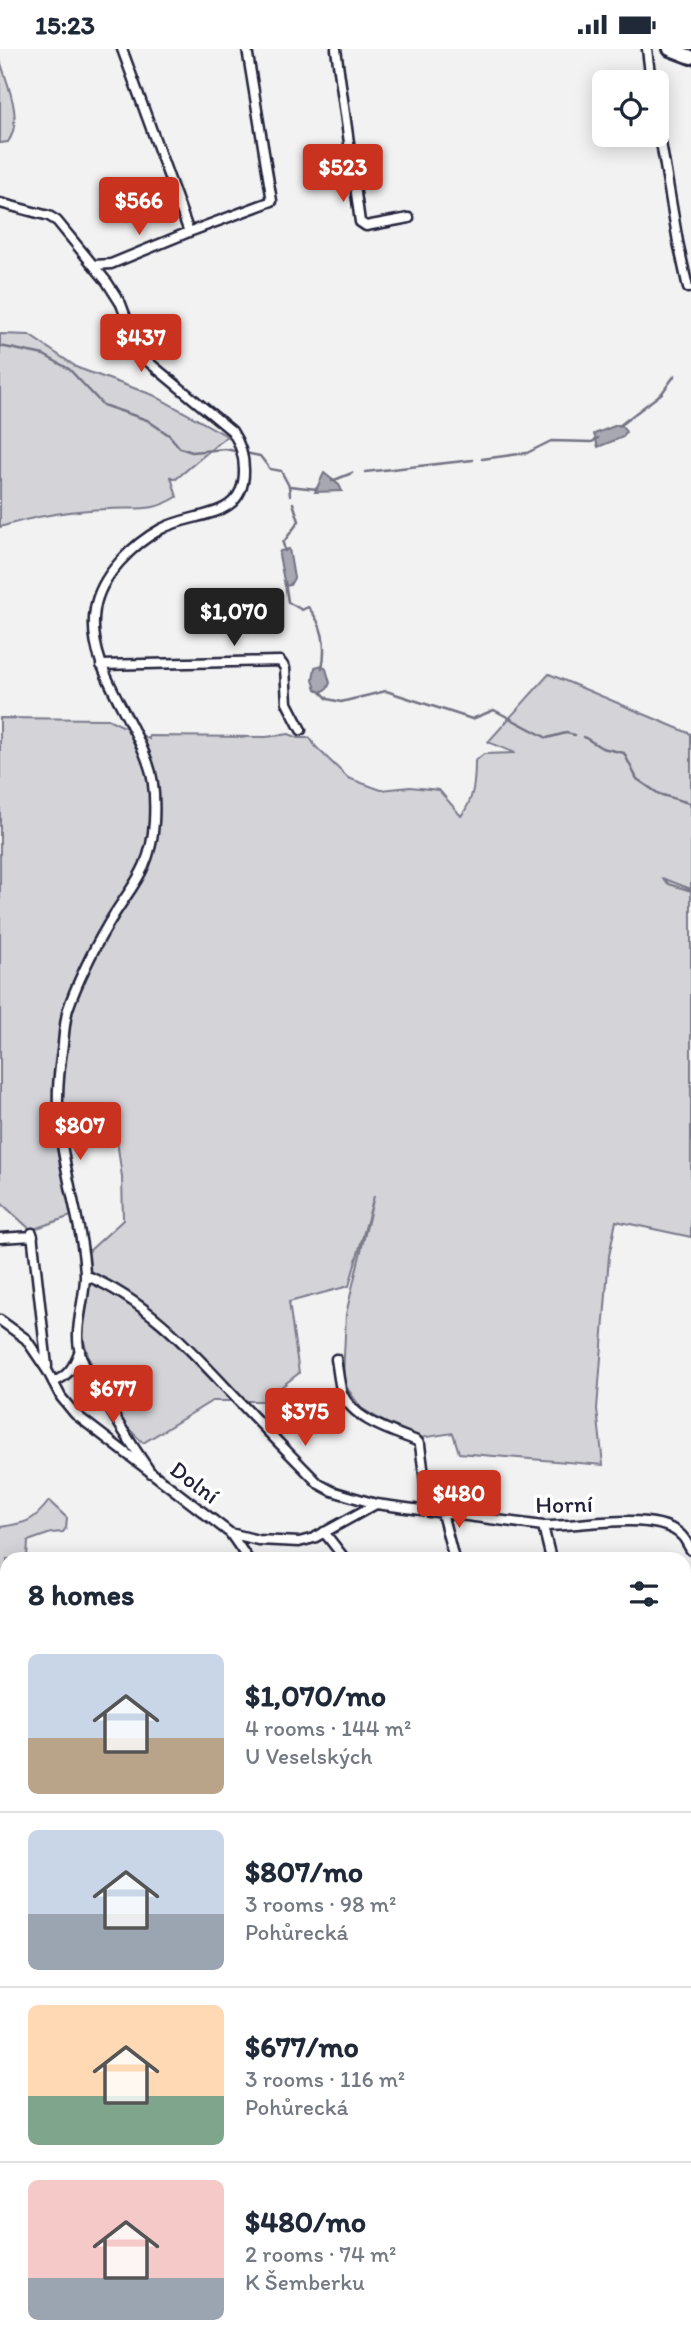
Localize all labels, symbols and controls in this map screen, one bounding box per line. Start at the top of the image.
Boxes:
text: 15:23 [35,9,95,41]
map controls [592,70,669,147]
button: locate [592,70,669,147]
pin: $523 [302,145,384,204]
text: $523 [319,153,367,181]
pin: $566 [98,177,180,237]
text: $566 [115,186,163,214]
pin: $437 [100,315,182,374]
text: $437 [116,323,166,351]
pin: $1,070 [177,589,291,648]
text: $1,070 [200,597,268,625]
pin: $807 [39,1103,121,1162]
text: $807 [55,1111,105,1139]
pin: $677 [72,1365,154,1425]
text: $677 [90,1374,136,1402]
pin: $375 [264,1389,346,1448]
text: $375 [281,1397,329,1425]
street label: Dolní [165,1454,225,1510]
pin: $480 [418,1471,500,1530]
text: $480 [433,1479,485,1507]
street label: Horní [535,1489,593,1519]
icon: filters [625,1575,663,1613]
text: 8 homes [28,1576,135,1613]
text: $1,070/mo [245,1677,386,1714]
icon: home [84,1682,168,1766]
text: 4 rooms · 144 m² [245,1714,411,1742]
text: U Veselských [245,1742,372,1770]
text: $807/mo [245,1853,363,1890]
icon: home [84,1858,168,1942]
text: 3 rooms · 98 m² [245,1890,396,1918]
text: Pohůrecká [245,1918,349,1946]
text: $677/mo [245,2028,359,2065]
icon: home [84,2033,168,2117]
text: 3 rooms · 116 m² [245,2065,405,2093]
text: Pohůrecká [245,2093,349,2121]
text: $480/mo [245,2203,366,2240]
icon: home [84,2208,168,2292]
text: 2 rooms · 74 m² [245,2240,397,2268]
text: K Šemberku [245,2268,365,2296]

